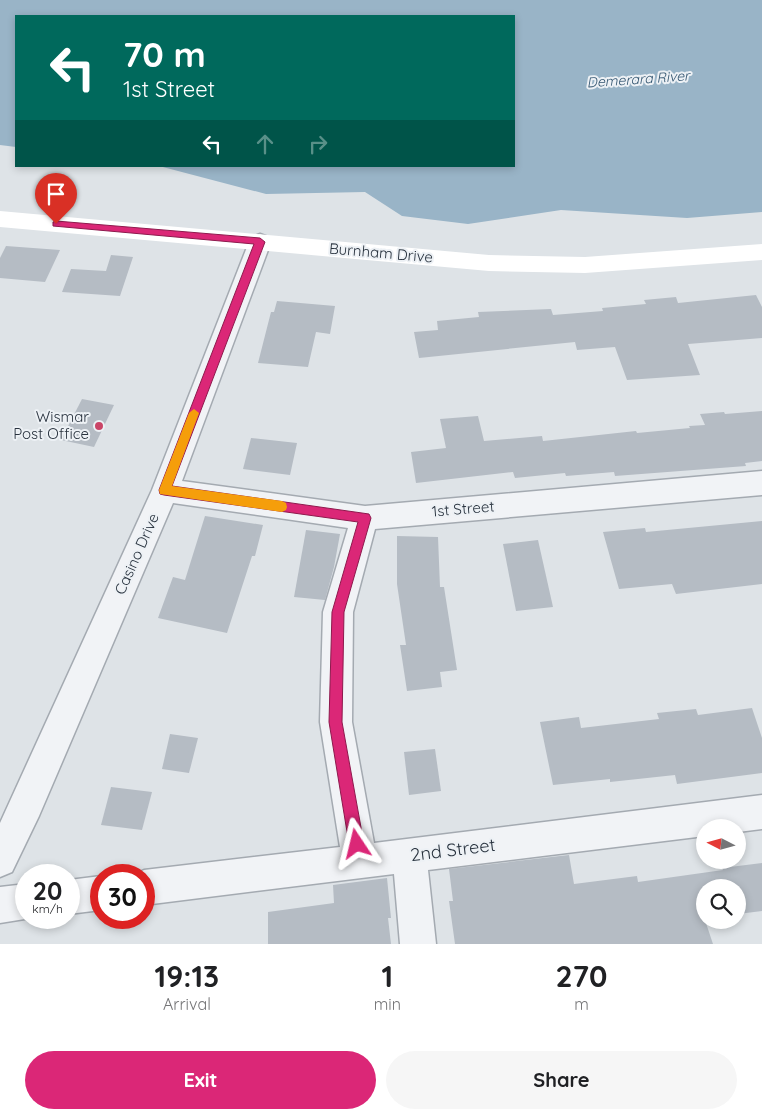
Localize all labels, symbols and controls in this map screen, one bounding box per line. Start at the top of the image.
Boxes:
text: 70 m [123,32,206,76]
icon: left [40,35,105,100]
water label: Demerara River [586,66,692,92]
text: 1st Street [123,75,215,103]
icon: left [198,130,226,158]
icon: ahead [251,130,279,158]
icon: right [304,130,332,158]
pin [35,173,77,224]
icon: arrive [42,180,70,208]
street label: Burnham Drive [328,238,434,267]
place label: Wismar Post Office [13,407,89,443]
marker: Wismar Post Office [93,420,105,432]
street label: 1st Street [431,496,495,521]
street label: Casino Drive [110,510,163,597]
position arrow [330,817,382,869]
north arrow [696,819,746,869]
map controls [696,819,746,929]
street label: 2nd Street [409,833,497,866]
speed limit sign: 30 [90,864,155,929]
text: 20 [33,875,62,906]
button: search [696,879,746,929]
text: km/h [32,901,63,916]
text: 19:13 [155,957,219,995]
text: 1 [382,957,393,995]
text: 270 [556,957,607,995]
text: Arrival [163,994,211,1014]
text: min [374,994,401,1014]
text: m [574,994,589,1014]
button: Exit [25,1051,376,1109]
button: Share [386,1051,737,1109]

